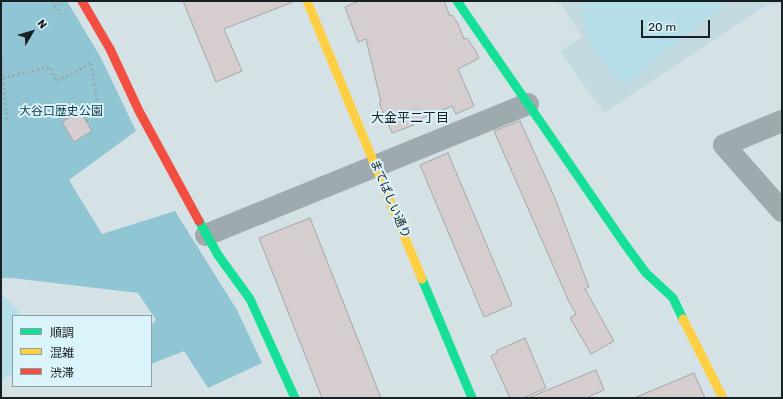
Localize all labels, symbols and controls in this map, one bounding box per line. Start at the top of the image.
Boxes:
north arrow [12,12,52,52]
scale bar [643,12,712,38]
text: N [34,17,49,31]
text: 20 m [648,20,676,34]
park label: 大谷口歴史公園 [19,105,103,119]
district label: 大金平二丁目 [371,110,449,126]
street label: まてばしい通り [367,158,413,240]
legend [12,315,152,387]
text: 順調 [50,326,74,340]
text: 混雑 [50,346,74,360]
text: 渋滞 [50,366,74,380]

